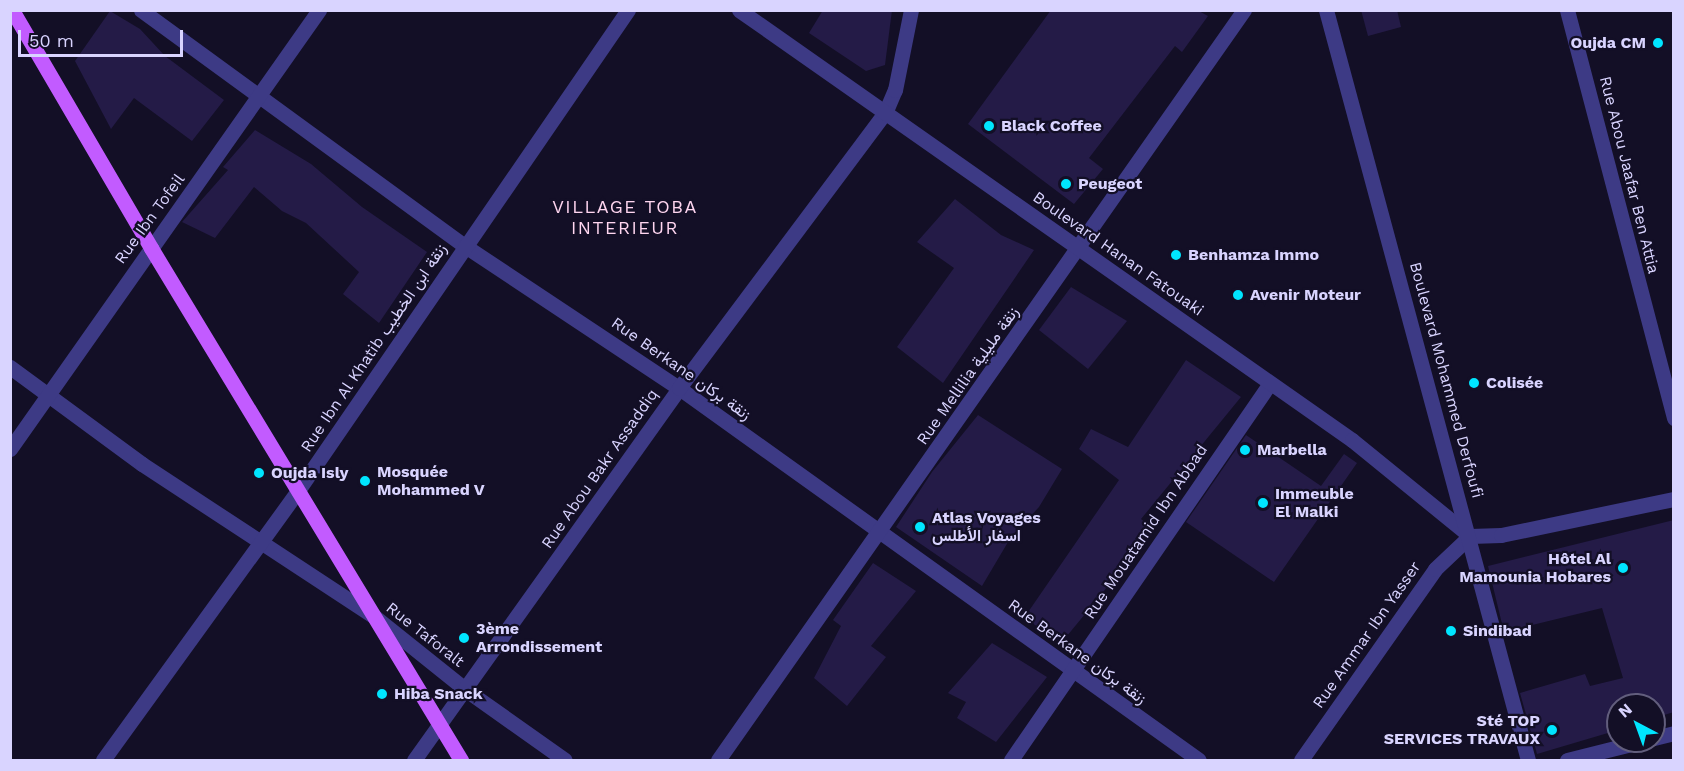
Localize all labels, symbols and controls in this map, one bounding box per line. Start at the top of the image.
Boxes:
scale bar [21,18,186,56]
text: 50 m [29,30,74,51]
place label: Oujda CM [1570,33,1646,53]
marker: Oujda CM [1651,36,1665,50]
street label: Rue Abou Jaafar Ben Attia [1595,73,1663,277]
place label: Black Coffee [1001,116,1102,136]
marker: Black Coffee [982,119,996,133]
street label: Rue Ibn Tofeil [111,170,189,268]
place label: Peugeot [1078,174,1142,194]
marker: Peugeot [1059,177,1073,191]
street label: Boulevard Hanan Fatouaki [1029,188,1207,320]
district label: VILLAGE TOBA INTERIEUR [552,197,698,240]
street label: Rue Ibn Al Khatib زنقة ابن الخطيب [297,240,451,456]
place label: Benhamza Immo [1188,245,1319,265]
marker: Benhamza Immo [1169,248,1183,262]
street label: Boulevard Mohammed Derfoufi [1405,260,1487,500]
place label: Avenir Moteur [1250,285,1361,305]
marker: Avenir Moteur [1231,288,1245,302]
street label: Rue Mellilia زنقة مليلية [913,303,1023,449]
street label: Rue Berkane زنقة بركان [608,314,754,424]
place label: Colisée [1486,373,1543,393]
marker: Colisée [1467,376,1481,390]
street label: Rue Abou Bakr Assaddiq [537,385,663,553]
place label: Marbella [1257,440,1327,460]
street label: Rue Mouatamid Ibn Abbad [1080,441,1212,623]
marker: Marbella [1238,443,1252,457]
place label: Mosquée Mohammed V [377,462,485,500]
place label: Oujda Isly [271,463,349,483]
marker: Oujda Isly [252,466,266,480]
marker: Mosquée Mohammed V [358,474,372,488]
place label: Immeuble El Malki [1275,484,1354,522]
marker: Immeuble El Malki [1256,496,1270,510]
place label: Atlas Voyages اسفار الأطلس [932,508,1041,546]
marker: Atlas Voyages اسفار الأطلس [913,520,927,534]
place label: Hôtel Al Mamounia Hobares [1459,549,1611,587]
street label: Rue Ammar Ibn Yasser [1308,557,1426,713]
marker: Hôtel Al Mamounia Hobares [1616,561,1630,575]
street label: Rue Berkane زنقة بركان [1004,595,1150,709]
street label: Rue Taforalt [382,598,468,672]
place label: 3ème Arrondissement [476,619,602,657]
place label: Sindibad [1463,621,1532,641]
marker: Sindibad [1444,624,1458,638]
marker: 3ème Arrondissement [457,631,471,645]
place label: Hiba Snack [394,684,483,704]
marker: Hiba Snack [375,687,389,701]
north arrow [1606,693,1666,753]
text: N [1614,699,1636,722]
place label: Sté TOP SERVICES TRAVAUX [1383,711,1540,749]
marker: Sté TOP SERVICES TRAVAUX [1545,723,1559,737]

